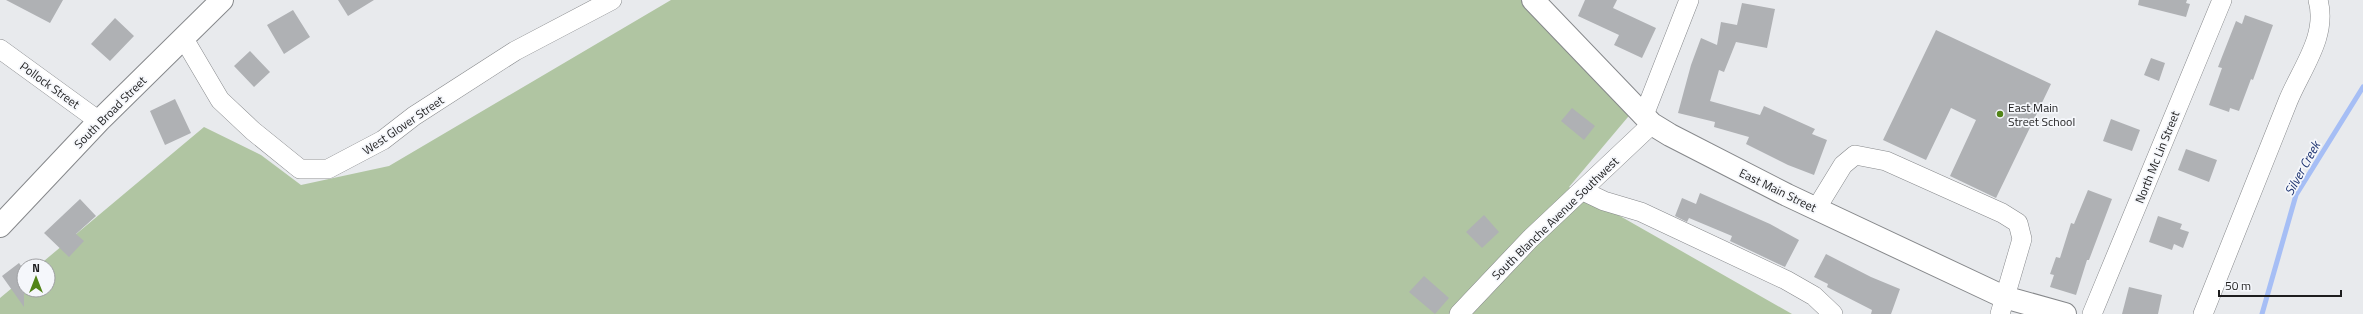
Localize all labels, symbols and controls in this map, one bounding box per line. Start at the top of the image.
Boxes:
street label: Pollock Street [16,57,84,114]
street label: South Broad Street [69,71,151,153]
street label: West Glover Street [358,90,448,159]
place label: East Main Street School [2008,98,2075,131]
street label: North Mc Lin Street [2130,107,2184,206]
marker: East Main Street School [1995,109,2005,119]
water label: Silver Creek [2279,135,2326,199]
street label: South Blanche Avenue Southwest [1487,151,1623,284]
street label: East Main Street [1736,163,1821,217]
north arrow [16,258,56,298]
text: N [32,260,40,276]
scale bar [2219,272,2341,298]
text: 50 m [2225,276,2251,295]

